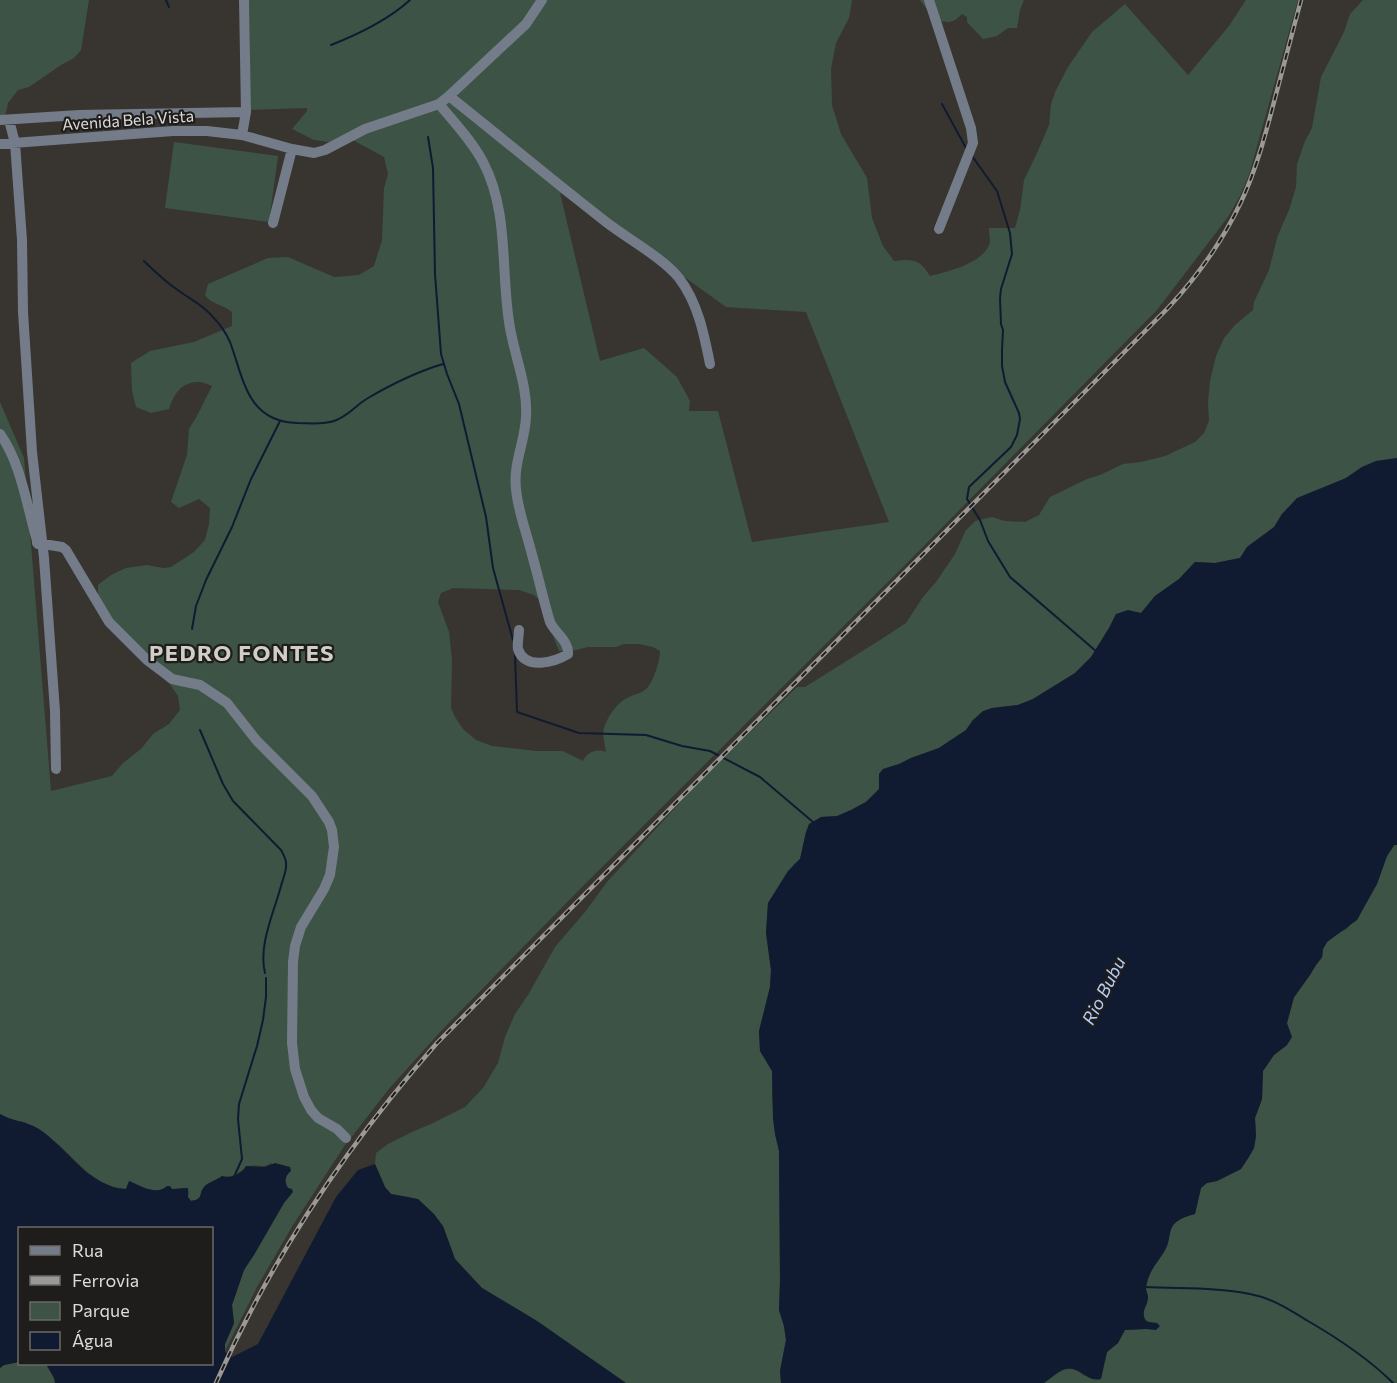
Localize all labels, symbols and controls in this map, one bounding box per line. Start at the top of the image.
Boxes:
street label: Avenida Bela Vista [61,105,195,134]
district label: PEDRO FONTES [149,639,335,666]
water label: Rio Bubu [1077,953,1130,1028]
legend [18,1227,213,1365]
text: Rua [72,1239,103,1261]
text: Ferrovia [72,1269,139,1291]
text: Parque [72,1299,130,1321]
text: Água [72,1329,113,1351]

